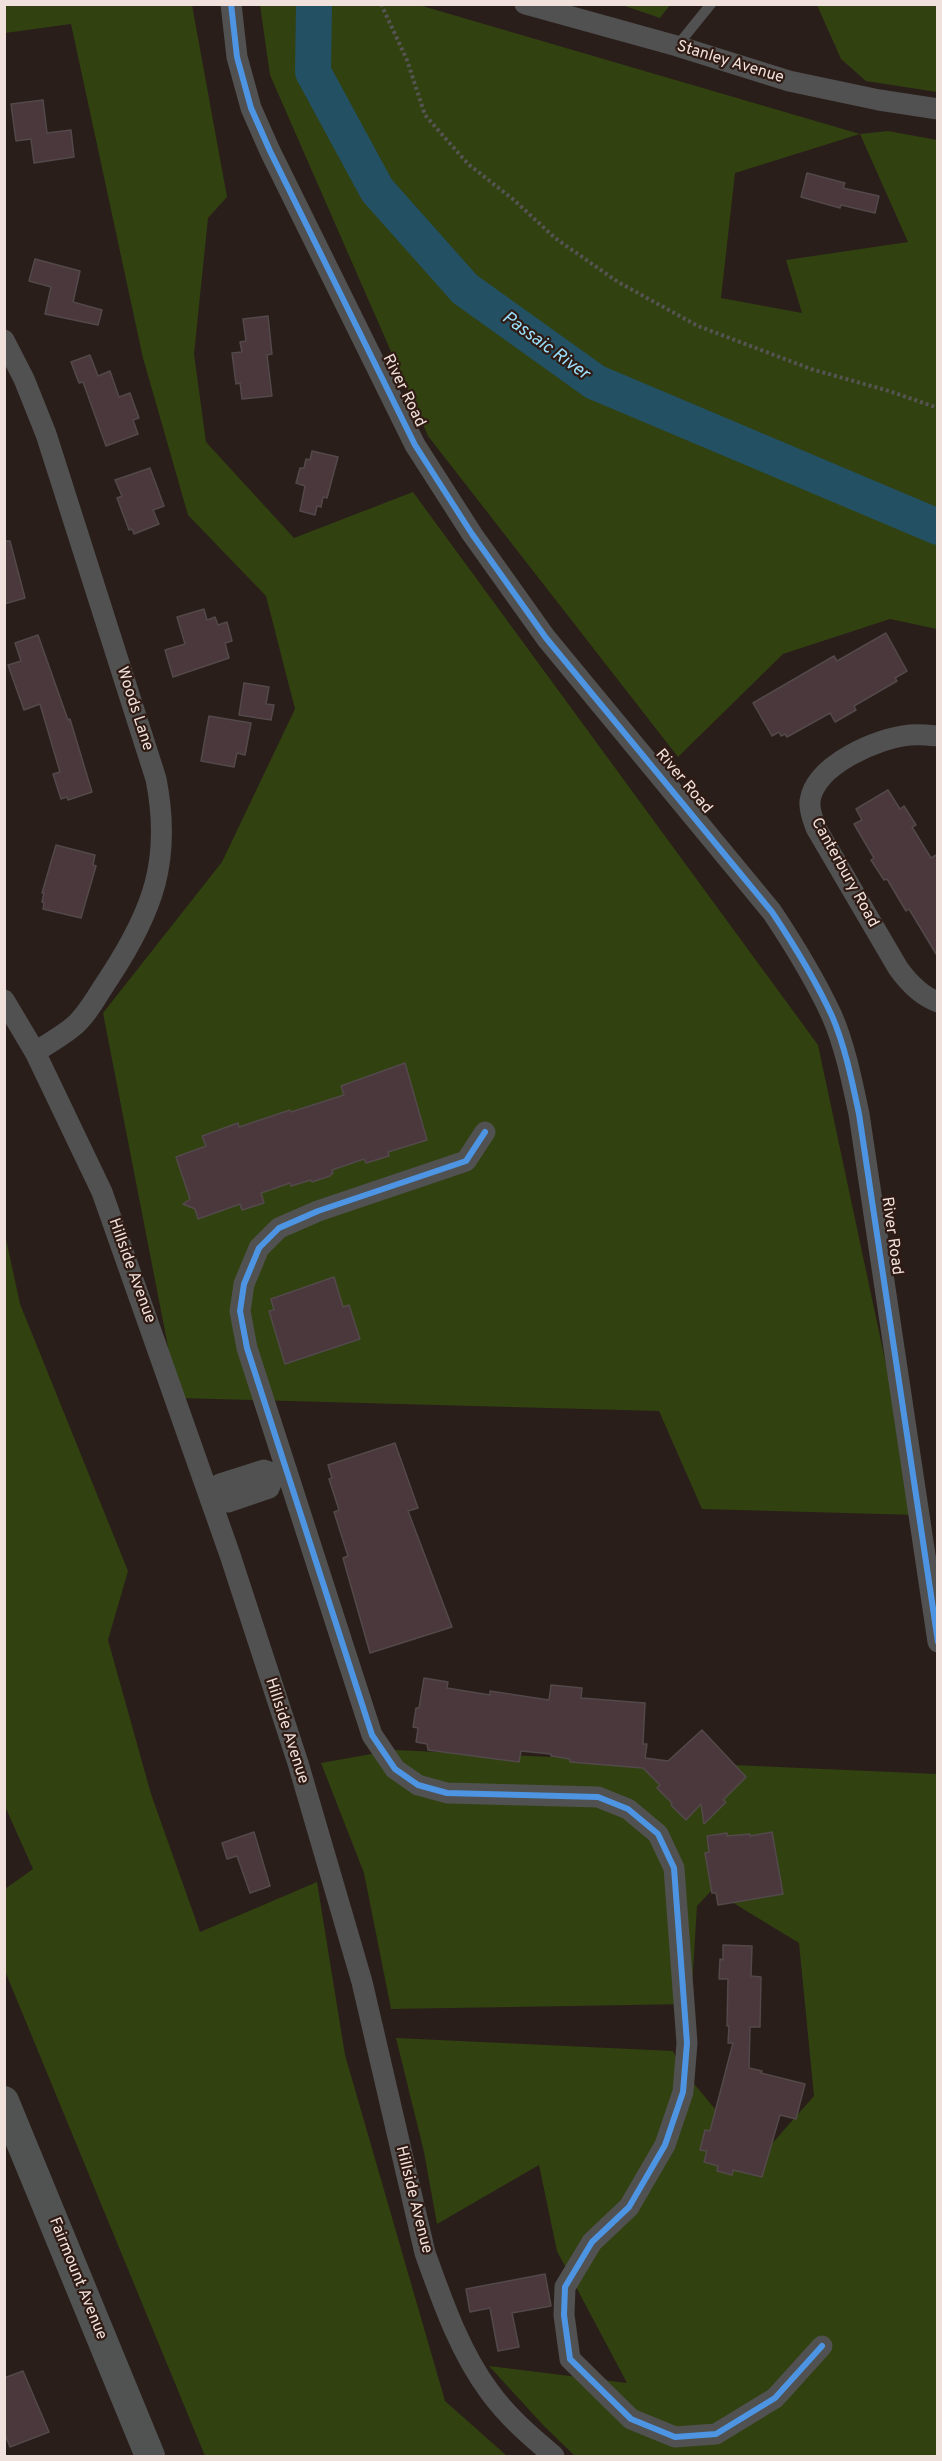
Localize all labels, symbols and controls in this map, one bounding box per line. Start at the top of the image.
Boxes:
street label: Stanley Avenue [674,38,786,88]
water label: Passaic River [497,308,593,386]
street label: River Road [377,351,429,431]
street label: Woods Lane [111,665,157,753]
street label: River Road [650,746,716,818]
street label: Canterbury Road [806,815,882,931]
street label: River Road [876,1196,906,1276]
street label: Hillside Avenue [103,1216,159,1326]
street label: Hillside Avenue [260,1676,312,1786]
street label: Hillside Avenue [390,2144,436,2256]
street label: Fairmount Avenue [44,2215,110,2343]

